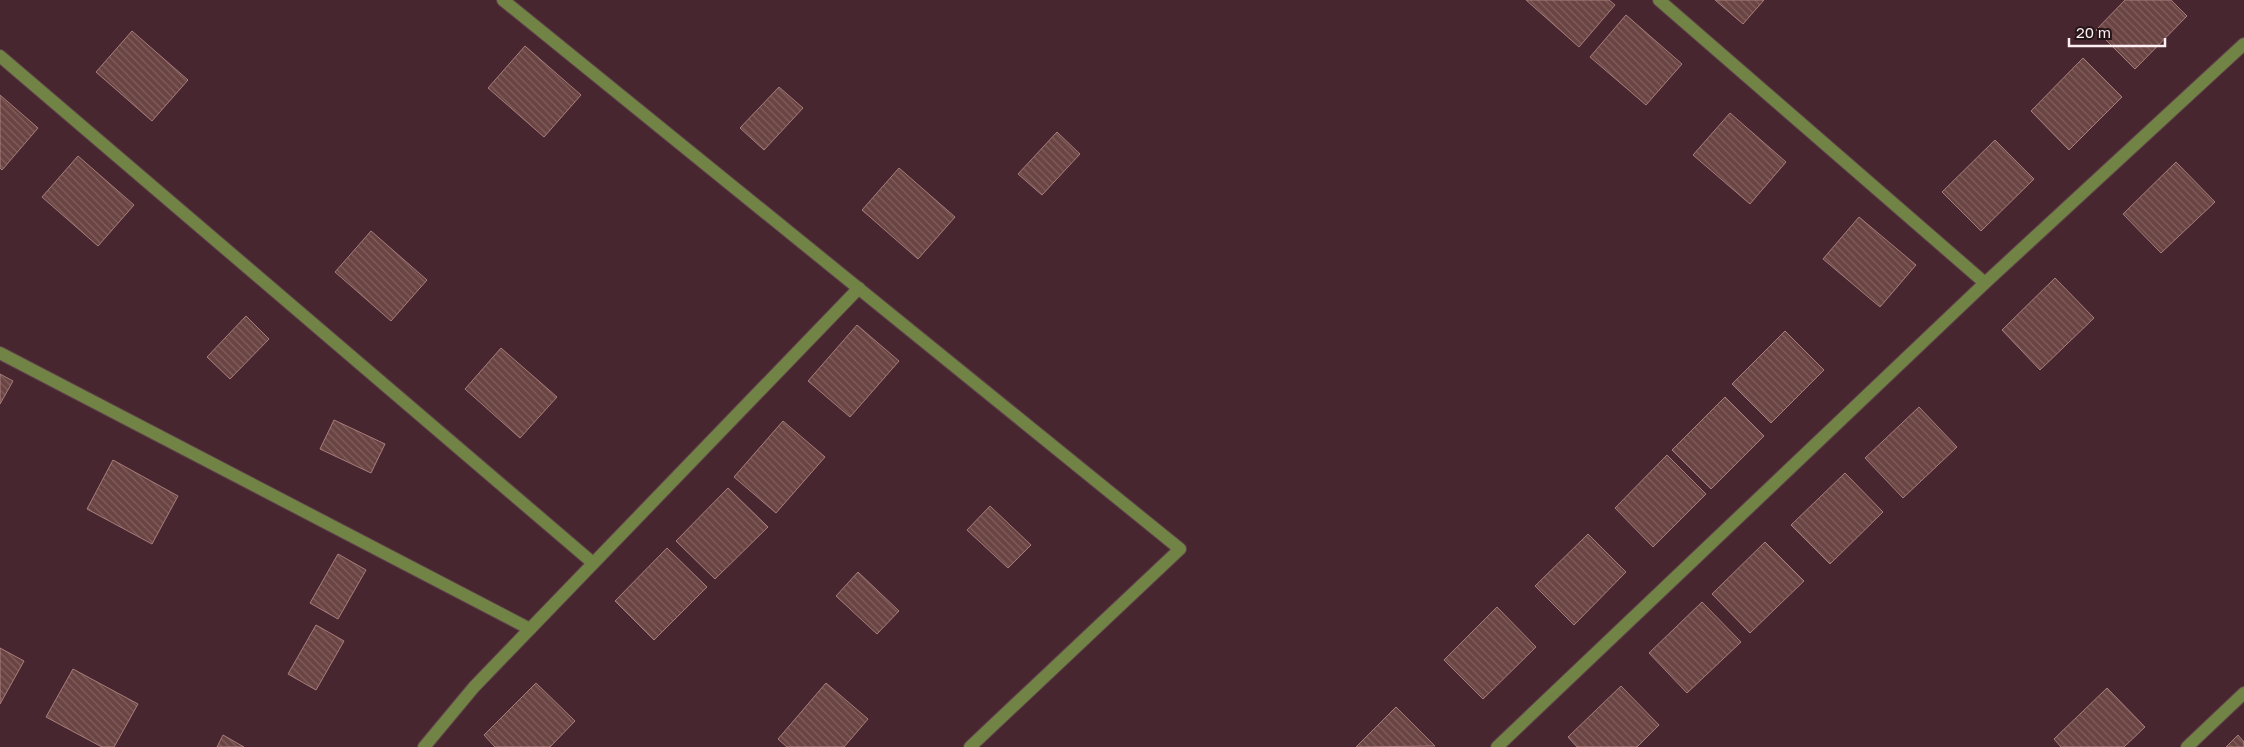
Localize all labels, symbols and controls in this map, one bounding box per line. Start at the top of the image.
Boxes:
scale bar [2069,15,2165,47]
text: 20 m [2076,23,2111,41]

